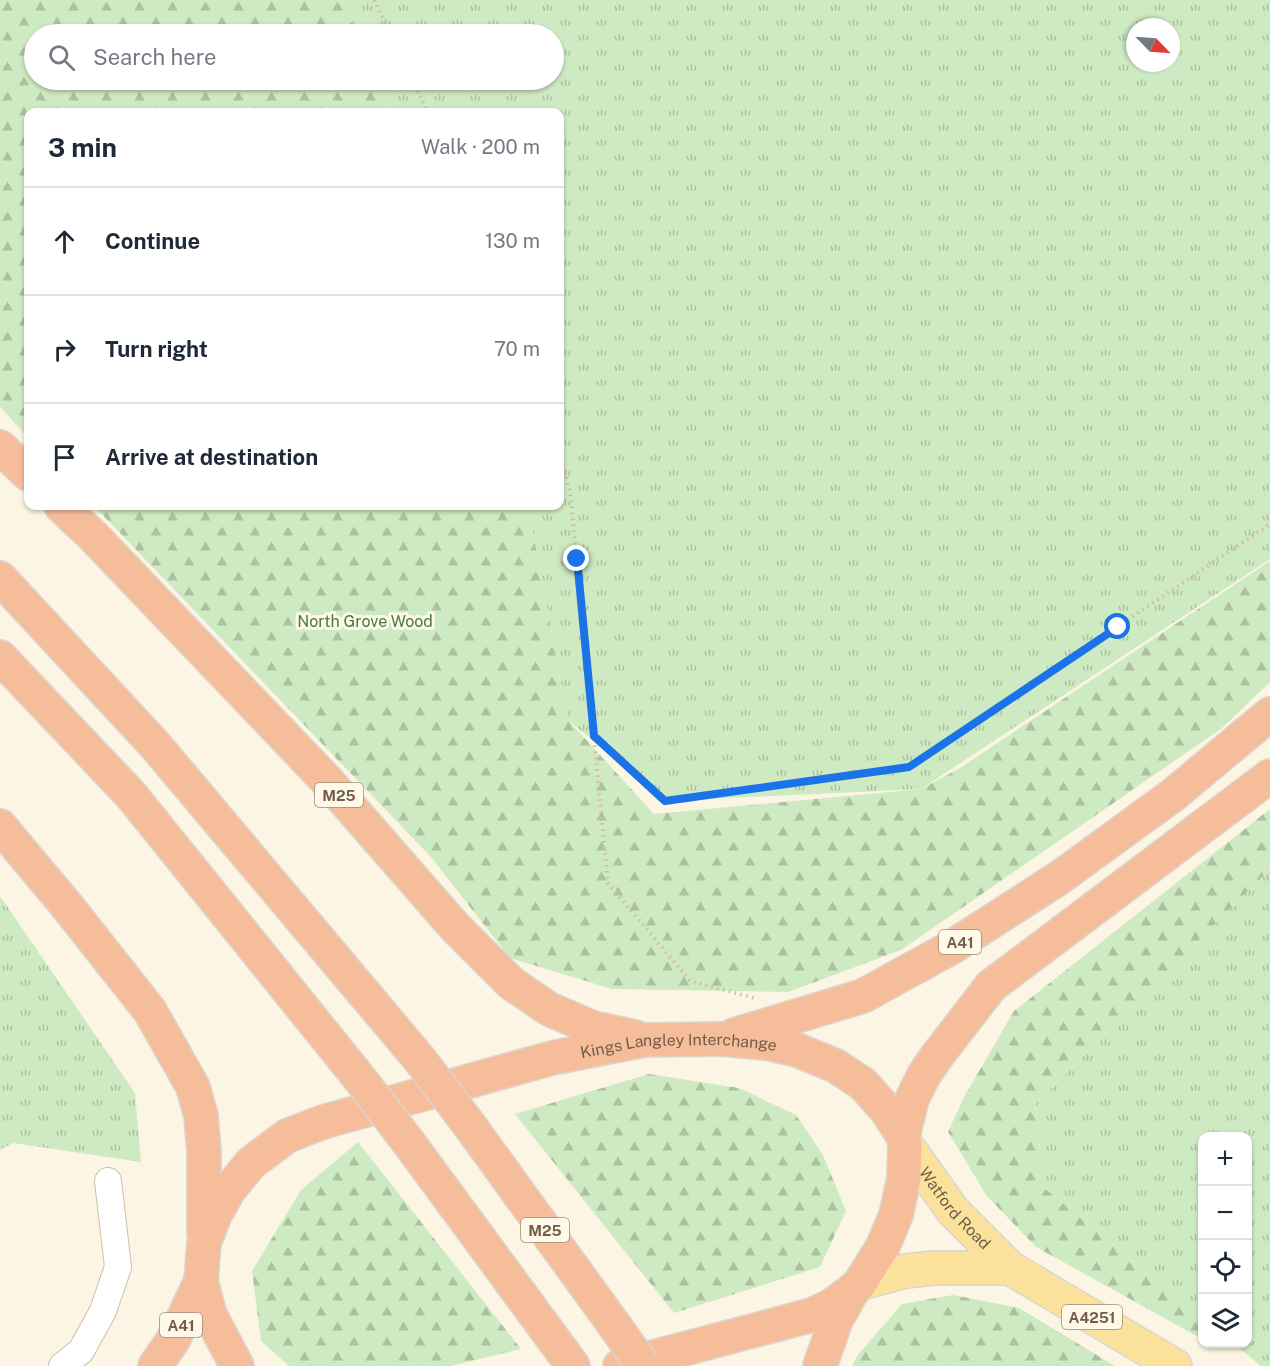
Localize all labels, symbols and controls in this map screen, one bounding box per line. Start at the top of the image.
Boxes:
north arrow [1126,18,1180,72]
search box [24,24,564,90]
icon: search [45,41,78,74]
text: Search here [93,44,217,70]
text: 3 min [48,132,117,163]
text: Walk · 200 m [421,135,540,159]
icon: ahead [48,225,81,258]
text: Continue [105,228,200,254]
text: 130 m [485,229,540,253]
icon: right [48,333,81,366]
text: Turn right [105,336,208,362]
text: 70 m [494,337,540,361]
icon: arrive [48,441,81,474]
text: Arrive at destination [105,444,318,470]
route end [563,545,589,571]
park label: North Grove Wood [297,612,433,631]
route start [1104,613,1130,639]
road number: M25 [315,783,363,807]
road number: A41 [939,930,981,954]
street label: Kings Langley Interchange [579,1029,779,1062]
map controls [1198,1132,1252,1348]
button: + [1198,1132,1252,1186]
street label: Watford Road [915,1163,995,1253]
button: − [1198,1186,1252,1240]
road number: M25 [521,1218,569,1242]
button: locate [1198,1240,1252,1294]
button: layers [1198,1294,1252,1348]
road number: A4251 [1062,1305,1122,1329]
road number: A41 [160,1313,202,1337]

